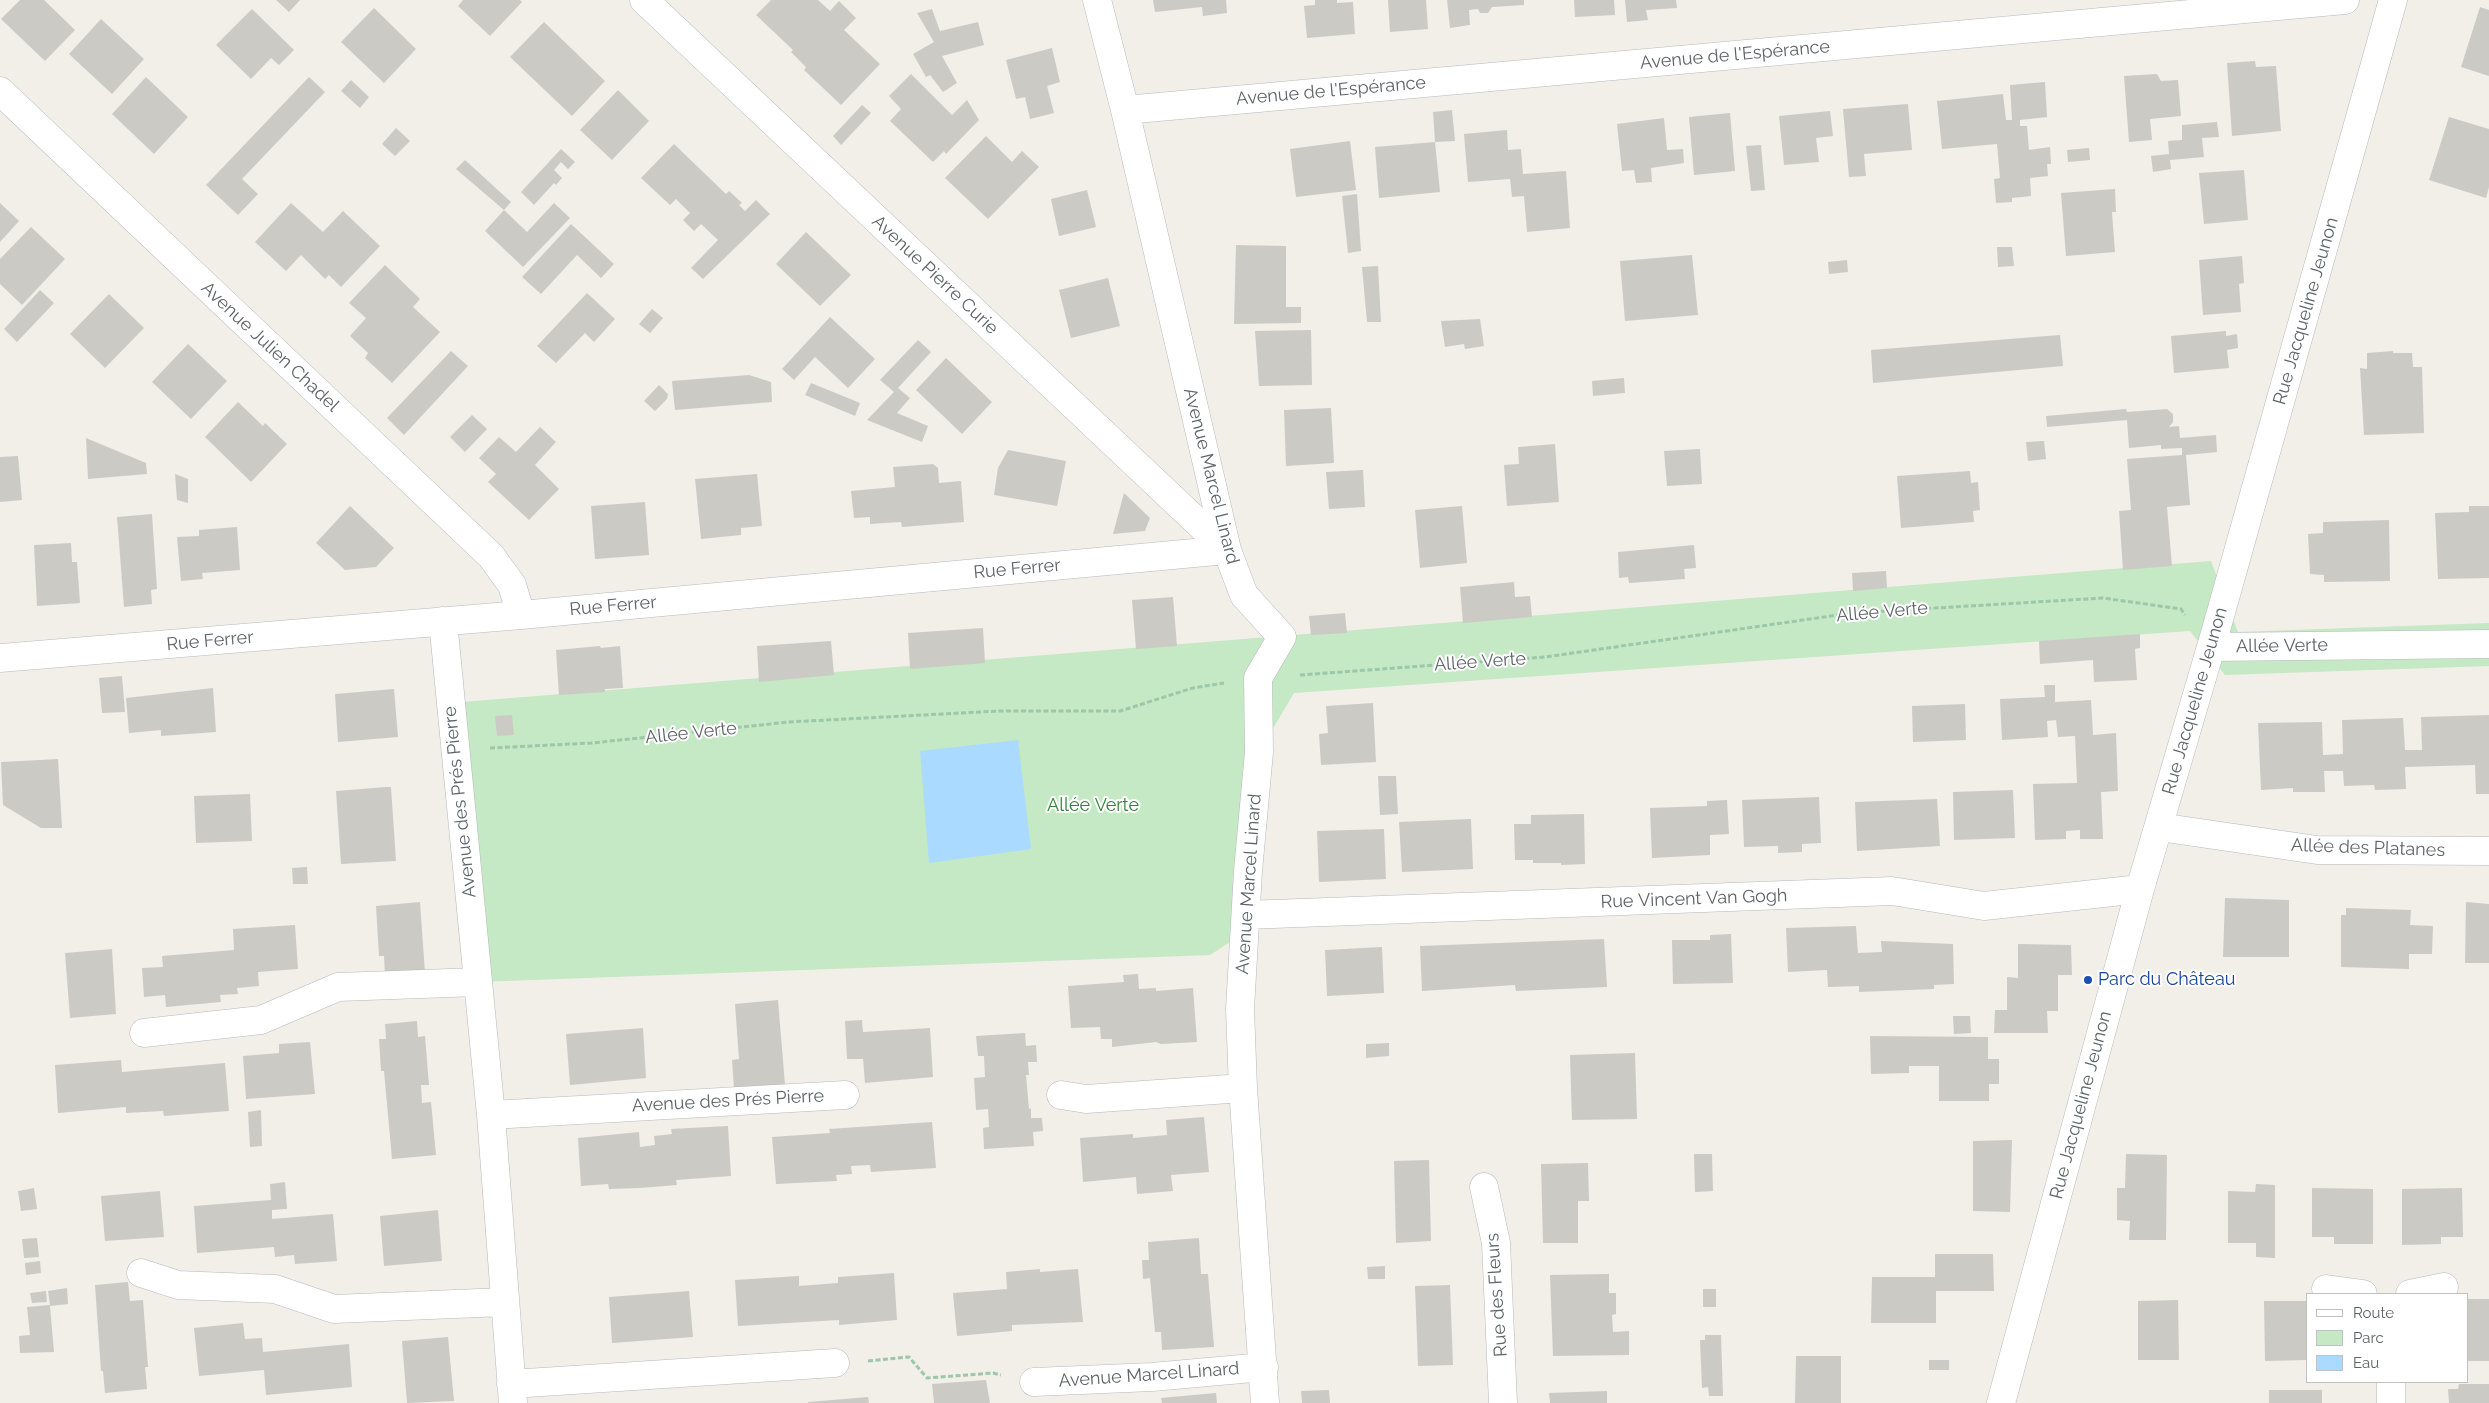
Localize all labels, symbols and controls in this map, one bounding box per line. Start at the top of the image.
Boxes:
street label: Avenue de l'Espérance [1639,36,1831,74]
street label: Avenue de l'Espérance [1235,72,1427,110]
street label: Avenue Pierre Curie [867,211,1003,339]
street label: Rue Jacqueline Jeunon [2269,215,2343,407]
street label: Avenue Julien Chadel [197,277,343,417]
street label: Avenue Marcel Linard [1179,386,1243,566]
street label: Rue Ferrer [973,554,1061,584]
street label: Rue Ferrer [569,591,657,621]
street label: Allée Verte [1835,597,1929,627]
street label: Rue Jacqueline Jeunon [2158,605,2232,797]
street label: Rue Ferrer [166,626,254,656]
street label: Allée Verte [2236,634,2328,658]
street label: Allée Verte [1433,648,1527,676]
street label: Avenue des Prés Pierre [439,705,481,899]
street label: Allée Verte [644,717,738,749]
street label: Avenue Marcel Linard [1232,793,1266,975]
park label: Allée Verte [1047,795,1139,817]
street label: Allée des Platanes [2291,835,2445,861]
street label: Rue Vincent Van Gogh [1600,885,1788,913]
place label: Parc du Château [2098,969,2235,991]
marker: Parc du Château [2082,974,2094,986]
street label: Rue Jacqueline Jeunon [2045,1009,2117,1201]
street label: Avenue des Prés Pierre [631,1085,825,1117]
street label: Rue des Fleurs [1482,1232,1512,1358]
legend [2306,1293,2469,1383]
text: Route [2353,1304,2394,1322]
text: Parc [2353,1329,2384,1347]
text: Eau [2353,1354,2379,1372]
street label: Avenue Marcel Linard [1058,1358,1240,1392]

